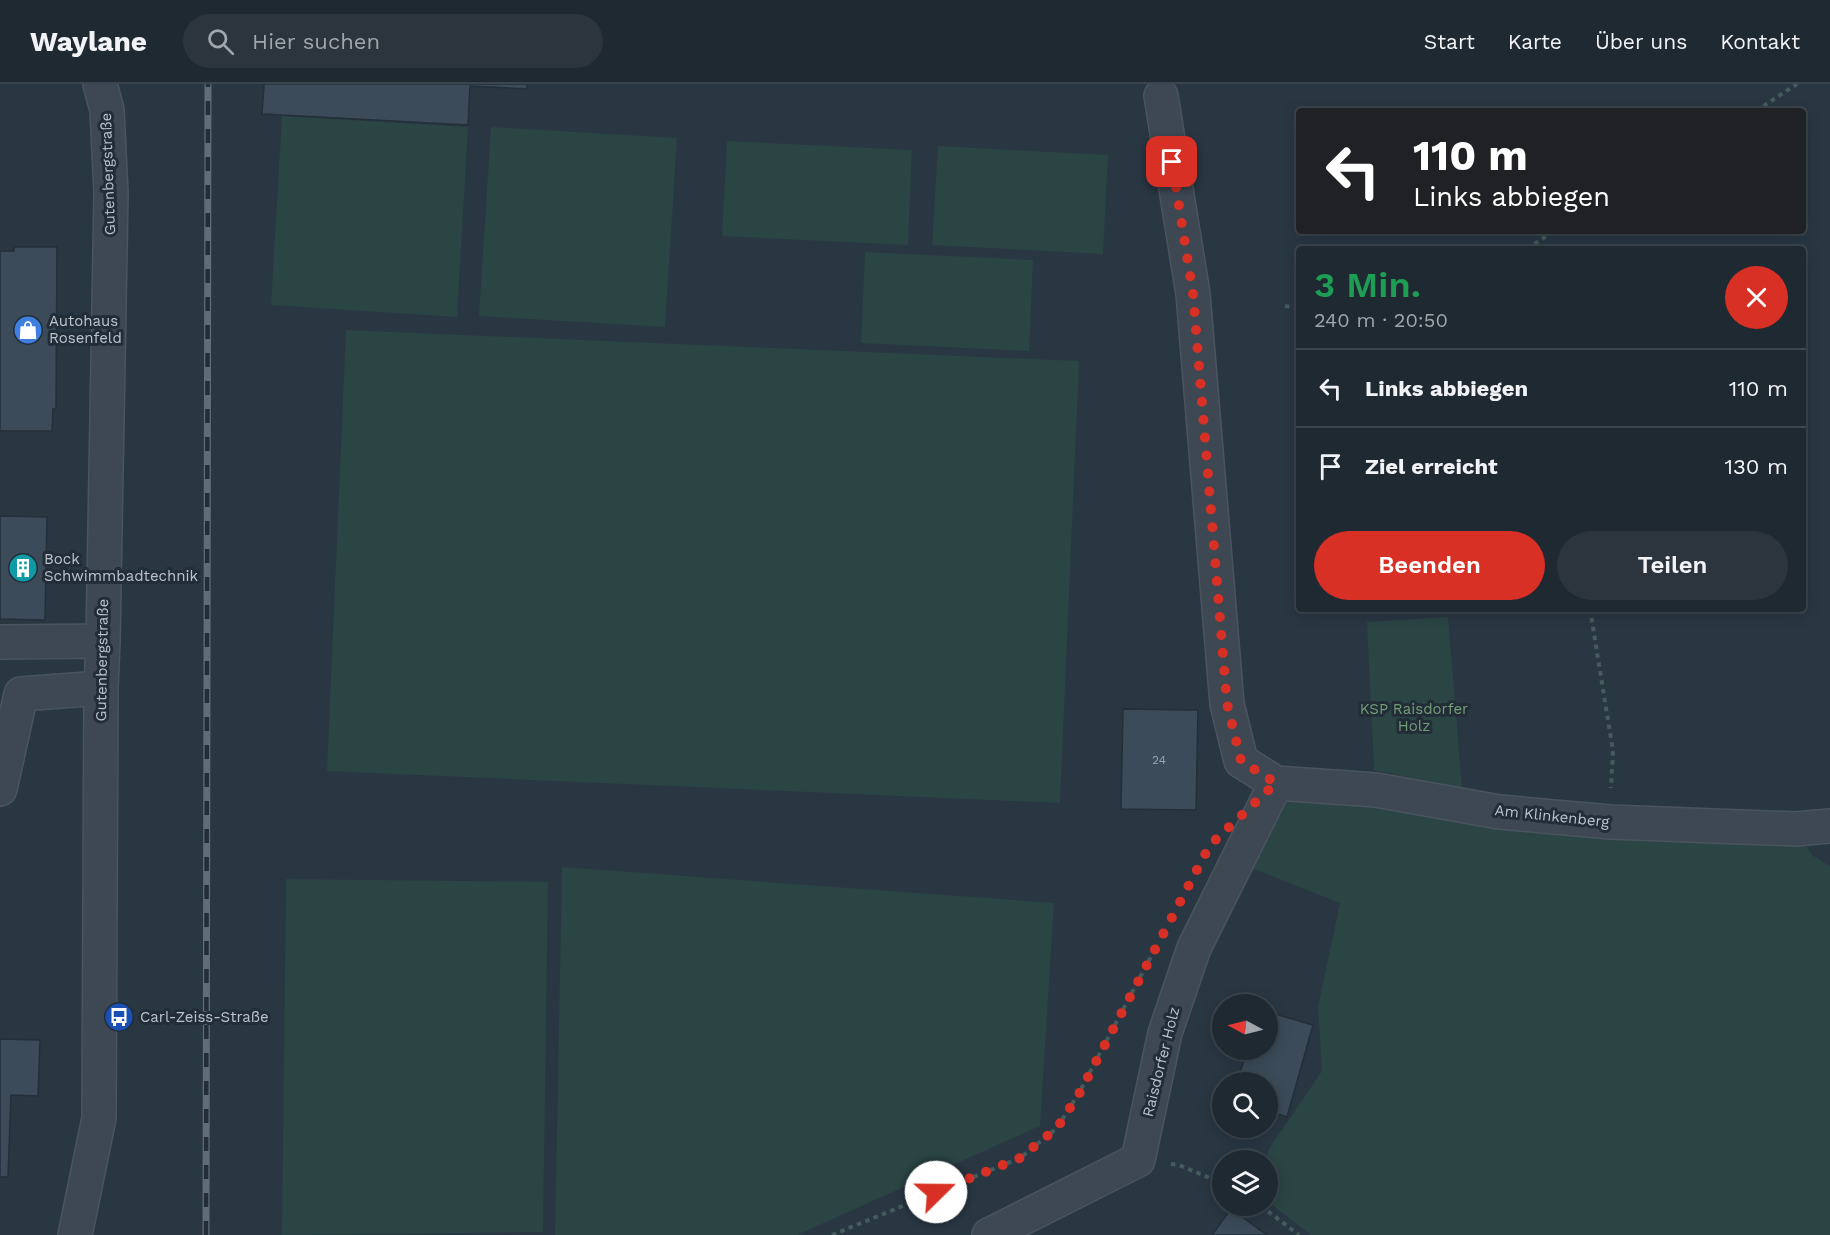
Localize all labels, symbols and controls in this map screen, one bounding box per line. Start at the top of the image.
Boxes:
search box [183,14,603,68]
text: Waylane [30,25,147,58]
icon: search [204,25,237,58]
text: Hier suchen [252,29,380,54]
text: Start [1424,29,1475,54]
text: Karte [1508,29,1562,54]
text: Über uns [1595,29,1687,54]
text: Kontakt [1720,29,1800,54]
street label: Gutenbergstraße [97,112,119,236]
text: 110 m [1413,131,1528,180]
icon: left [1314,132,1392,210]
pin [1146,136,1197,187]
icon: arrive [1155,145,1188,178]
text: Links abbiegen [1413,181,1610,213]
text: 3 Min. [1314,264,1421,306]
button: close [1725,266,1788,329]
text: 240 m · 20:50 [1314,308,1448,332]
place label: Autohaus Rosenfeld [49,312,122,347]
shop icon: Autohaus Rosenfeld [12,314,44,346]
icon: left [1314,372,1347,405]
text: Links abbiegen [1365,376,1528,401]
text: 110 m [1729,376,1788,401]
icon: arrive [1314,450,1347,483]
text: Ziel erreicht [1365,454,1498,479]
text: 130 m [1724,454,1788,479]
button: Beenden [1314,531,1545,600]
button: Teilen [1557,531,1788,600]
place label: Bock Schwimmbadtechnik [44,550,199,585]
building icon: Bock Schwimmbadtechnik [7,552,39,584]
street label: Gutenbergstraße [92,599,112,721]
park label: KSP Raisdorfer Holz [1360,700,1468,735]
house number: 24 [1152,753,1166,767]
street label: Am Klinkenberg [1494,801,1610,831]
north arrow [1212,994,1278,1060]
map controls [1212,994,1278,1216]
bus stop icon: Carl-Zeiss-Straße [103,1001,135,1033]
street label: Raisdorfer Holz [1139,1005,1183,1119]
place label: Carl-Zeiss-Straße [140,1008,269,1026]
button: search [1212,1072,1278,1138]
button: layers [1212,1150,1278,1216]
position arrow [904,1160,968,1224]

